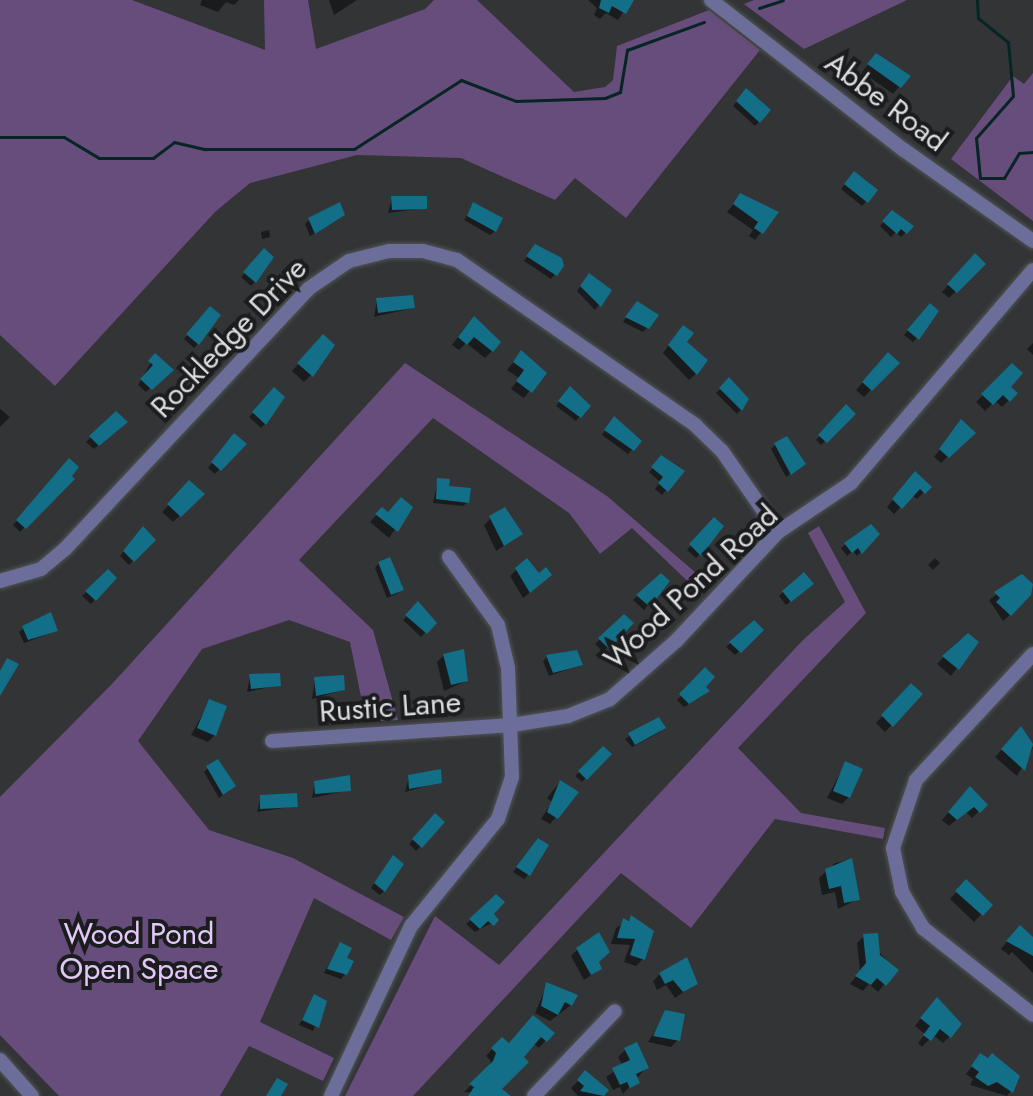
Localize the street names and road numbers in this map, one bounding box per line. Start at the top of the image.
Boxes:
street label: Abbe Road [818,45,954,159]
street label: Rockledge Drive [144,251,314,425]
street label: Wood Pond Road [597,497,785,677]
street label: Rustic Lane [318,684,462,730]

